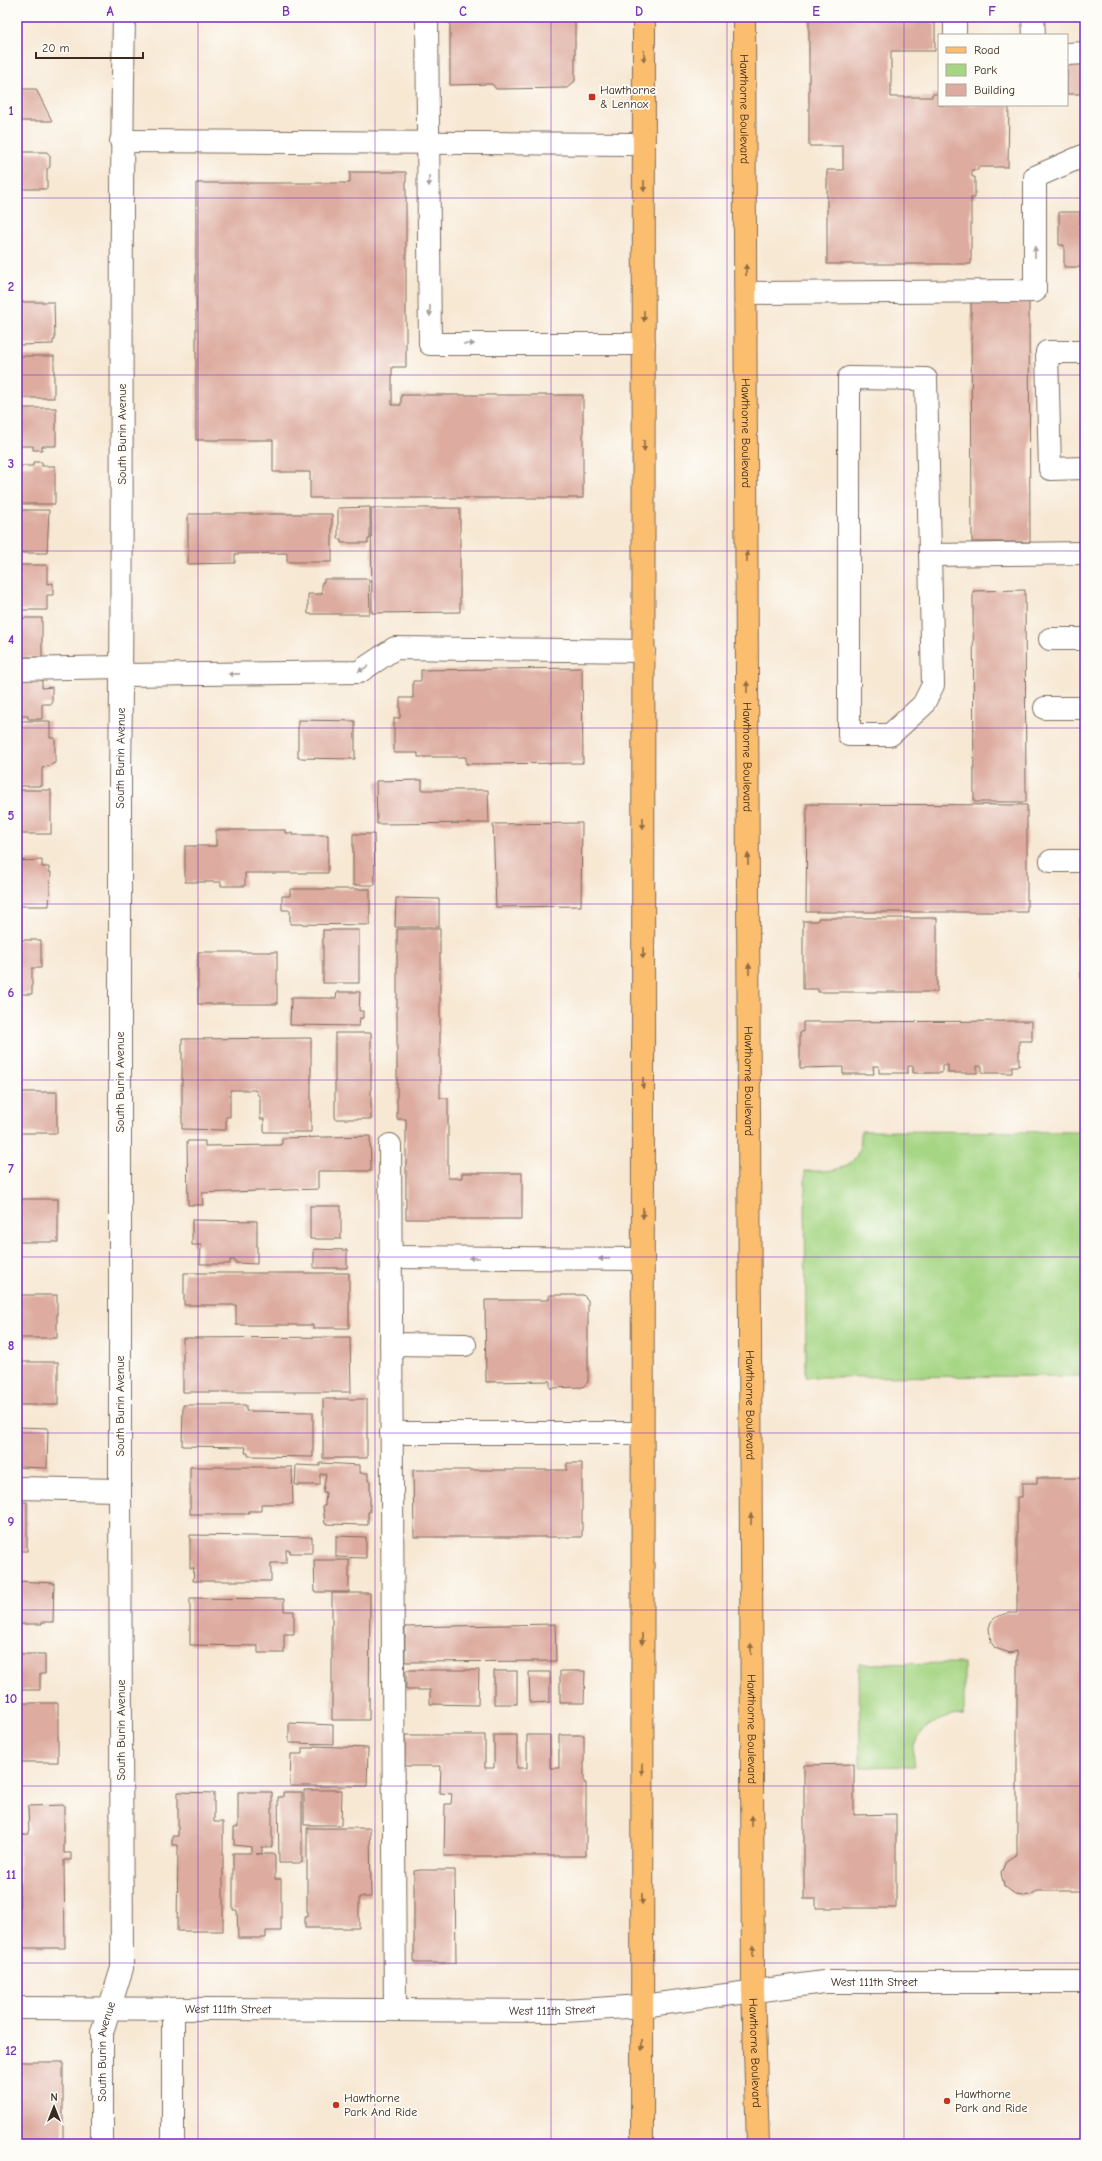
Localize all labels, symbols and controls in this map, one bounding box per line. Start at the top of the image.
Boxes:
text: A [106,4,114,19]
text: B [282,4,290,19]
text: C [459,4,467,19]
text: D [635,4,643,19]
text: E [812,4,820,19]
text: F [988,4,996,19]
scale bar [36,34,143,60]
legend [938,34,1068,106]
text: 20 m [42,41,70,55]
text: Road [974,43,1000,57]
one-way arrow [641,50,647,63]
street label: Hawthorne Boulevard [737,54,752,164]
text: Park [974,63,997,77]
place label: Hawthorne & Lennox [600,83,656,111]
text: Building [974,83,1015,97]
marker: Hawthorne & Lennox [587,92,597,102]
text: 1 [8,103,14,118]
one-way arrow [426,175,432,188]
one-way arrow [641,180,647,193]
one-way arrow [1032,245,1038,258]
one-way arrow [743,263,749,276]
text: 2 [8,279,14,294]
one-way arrow [427,305,433,318]
one-way arrow [641,310,647,323]
one-way arrow [463,341,476,347]
street label: Hawthorne Boulevard [739,378,753,488]
street label: South Burin Avenue [115,383,129,485]
one-way arrow [641,440,647,453]
text: 3 [8,456,14,471]
one-way arrow [744,550,750,563]
text: 4 [8,632,14,647]
one-way arrow [357,665,369,672]
one-way arrow [227,671,240,677]
one-way arrow [744,680,750,693]
street label: Hawthorne Boulevard [740,702,755,812]
street label: South Burin Avenue [113,707,128,809]
text: 5 [8,808,15,823]
one-way arrow [640,817,646,830]
one-way arrow [745,852,751,865]
one-way arrow [640,947,646,960]
one-way arrow [745,963,752,975]
text: 6 [8,985,15,1000]
street label: Hawthorne Boulevard [742,1026,756,1136]
street label: South Burin Avenue [113,1031,127,1133]
one-way arrow [640,1077,646,1090]
text: 7 [8,1161,14,1176]
one-way arrow [640,1207,646,1220]
one-way arrow [467,1255,480,1261]
one-way arrow [597,1256,610,1262]
text: 8 [8,1338,14,1353]
street label: Hawthorne Boulevard [743,1350,758,1460]
street label: South Burin Avenue [113,1355,127,1457]
one-way arrow [748,1512,754,1525]
text: 9 [8,1514,15,1529]
one-way arrow [639,1633,645,1646]
one-way arrow [748,1643,755,1655]
street label: Hawthorne Boulevard [745,1674,759,1784]
street label: South Burin Avenue [114,1679,128,1781]
text: 10 [5,1691,17,1706]
one-way arrow [639,1763,645,1776]
one-way arrow [749,1814,755,1827]
text: 11 [6,1867,16,1882]
one-way arrow [639,1893,645,1906]
one-way arrow [750,1944,756,1957]
street label: West 111th Street [831,1975,918,1989]
street label: Hawthorne Boulevard [746,1998,764,2108]
street label: South Burin Avenue [95,2000,118,2102]
street label: West 111th Street [185,2002,272,2016]
street label: West 111th Street [509,2002,596,2018]
one-way arrow [639,2039,645,2052]
text: 12 [5,2043,17,2058]
north arrow [34,2087,74,2127]
place label: Hawthorne Park and Ride [955,2087,1027,2115]
text: N [50,2091,58,2104]
place label: Hawthorne Park And Ride [344,2091,417,2119]
marker: Hawthorne Park and Ride [942,2096,952,2106]
marker: Hawthorne Park And Ride [331,2100,341,2110]

